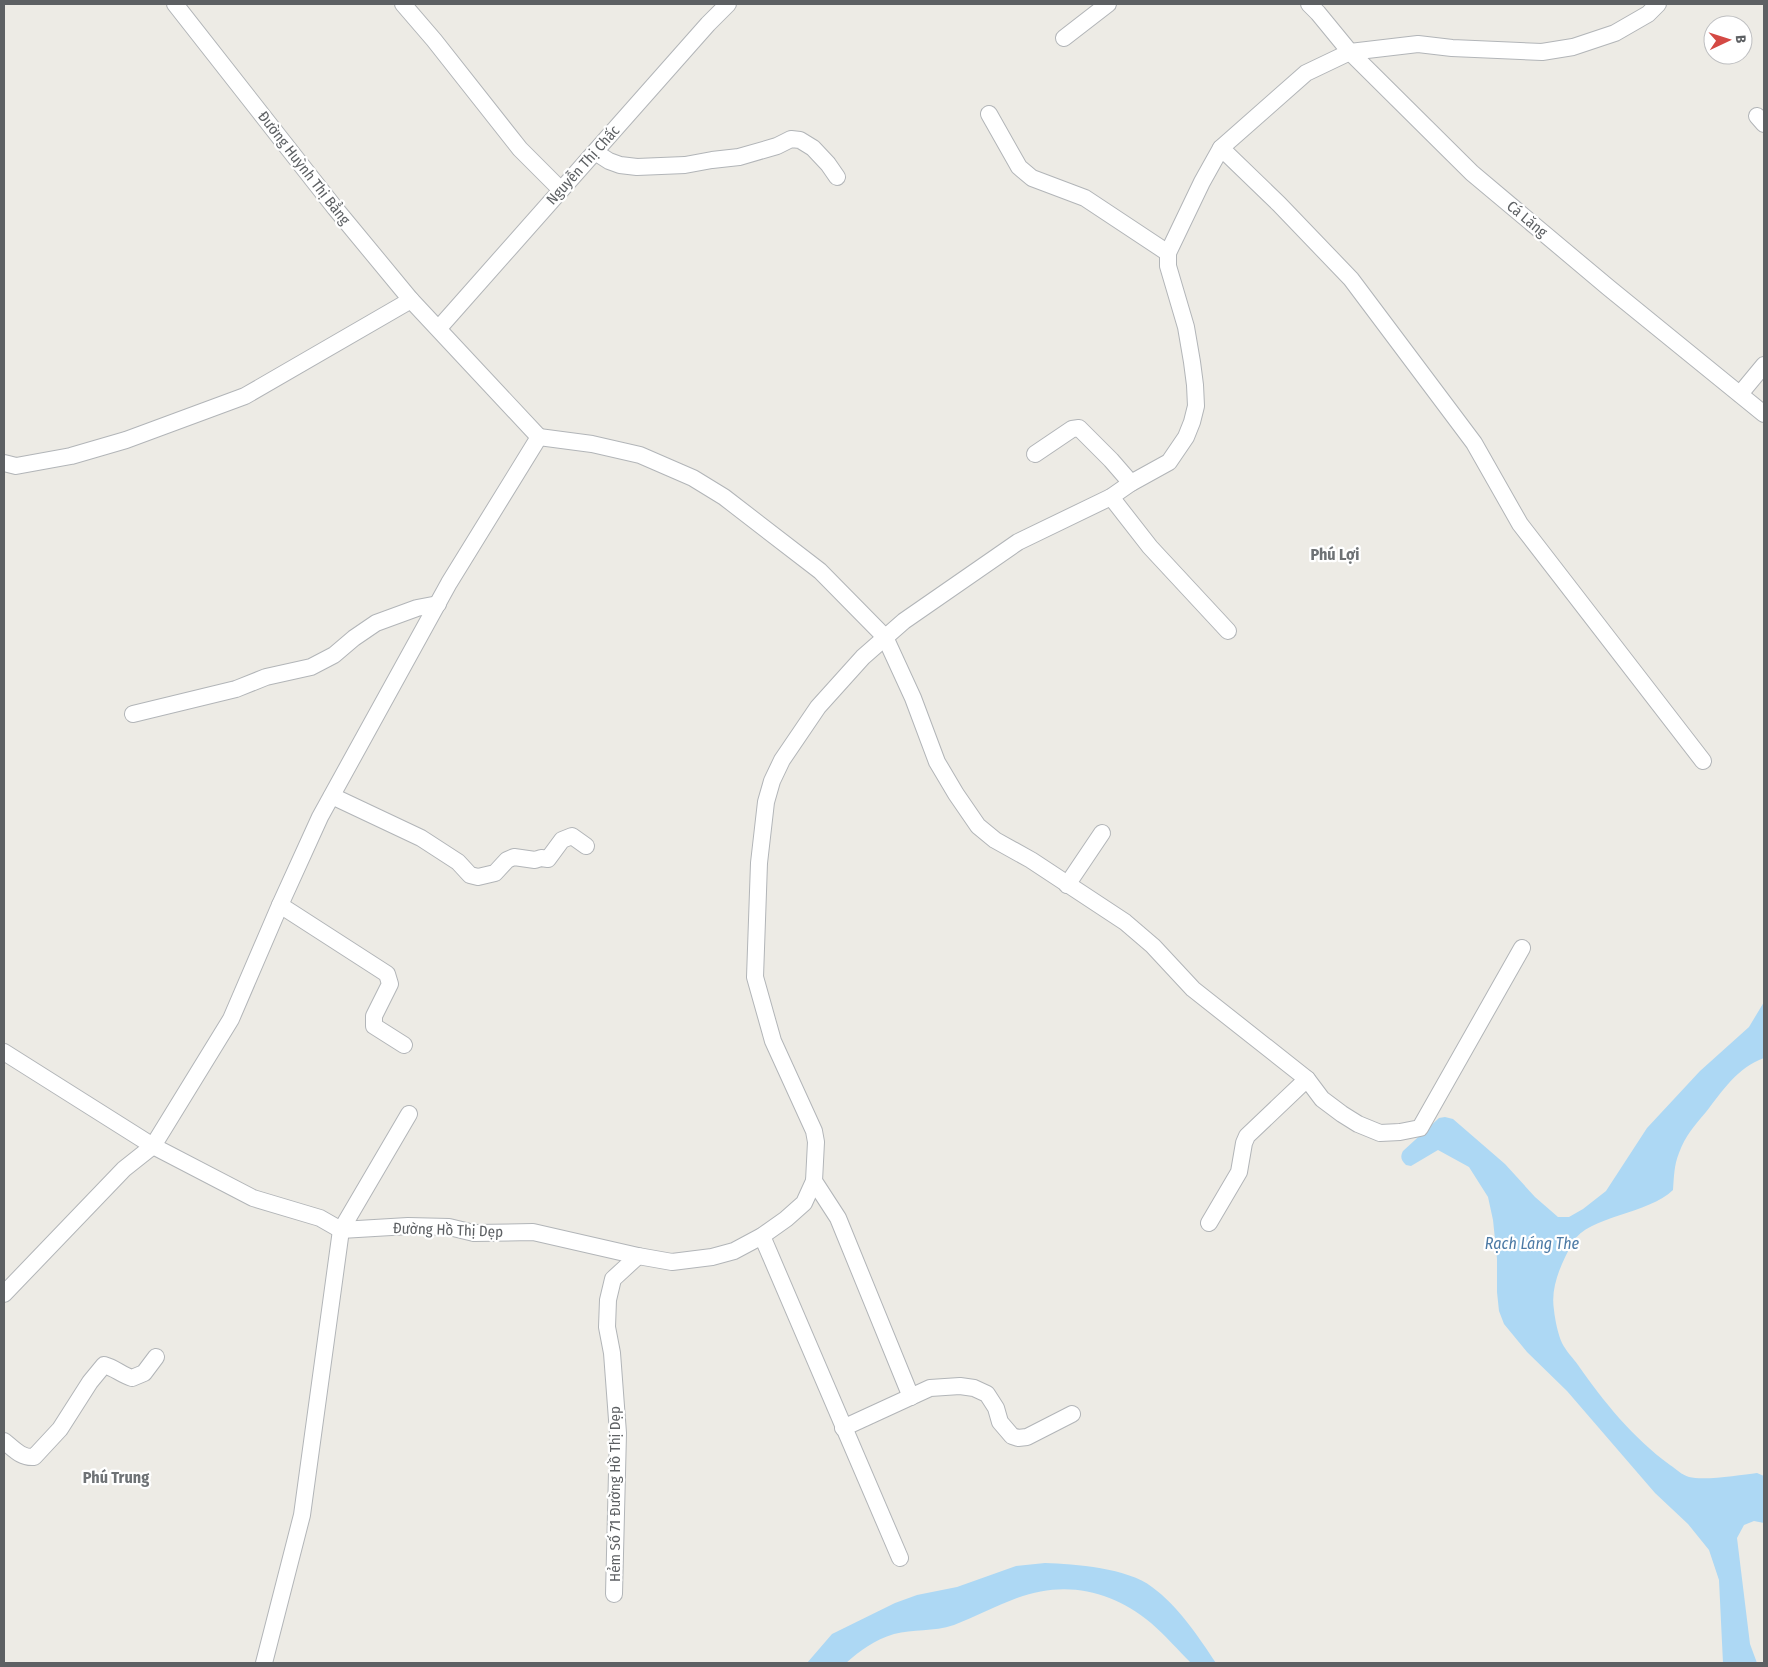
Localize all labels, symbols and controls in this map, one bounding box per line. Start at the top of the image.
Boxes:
north arrow [1703,15,1753,65]
text: B [1732,35,1749,44]
street label: Đường Huỳnh Thị Bẳng [254,108,354,228]
street label: Nguyễn Thị Chấc [543,121,624,208]
street label: Cá Lăng [1503,197,1551,241]
district label: Phú Lợi [1311,545,1359,564]
street label: Đường Hồ Thị Dẹp [393,1219,503,1241]
water label: Rạch Láng The [1485,1234,1580,1253]
street label: Hẻm Số 71 Đường Hồ Thị Dẹp [606,1406,624,1582]
district label: Phú Trung [83,1468,149,1487]

